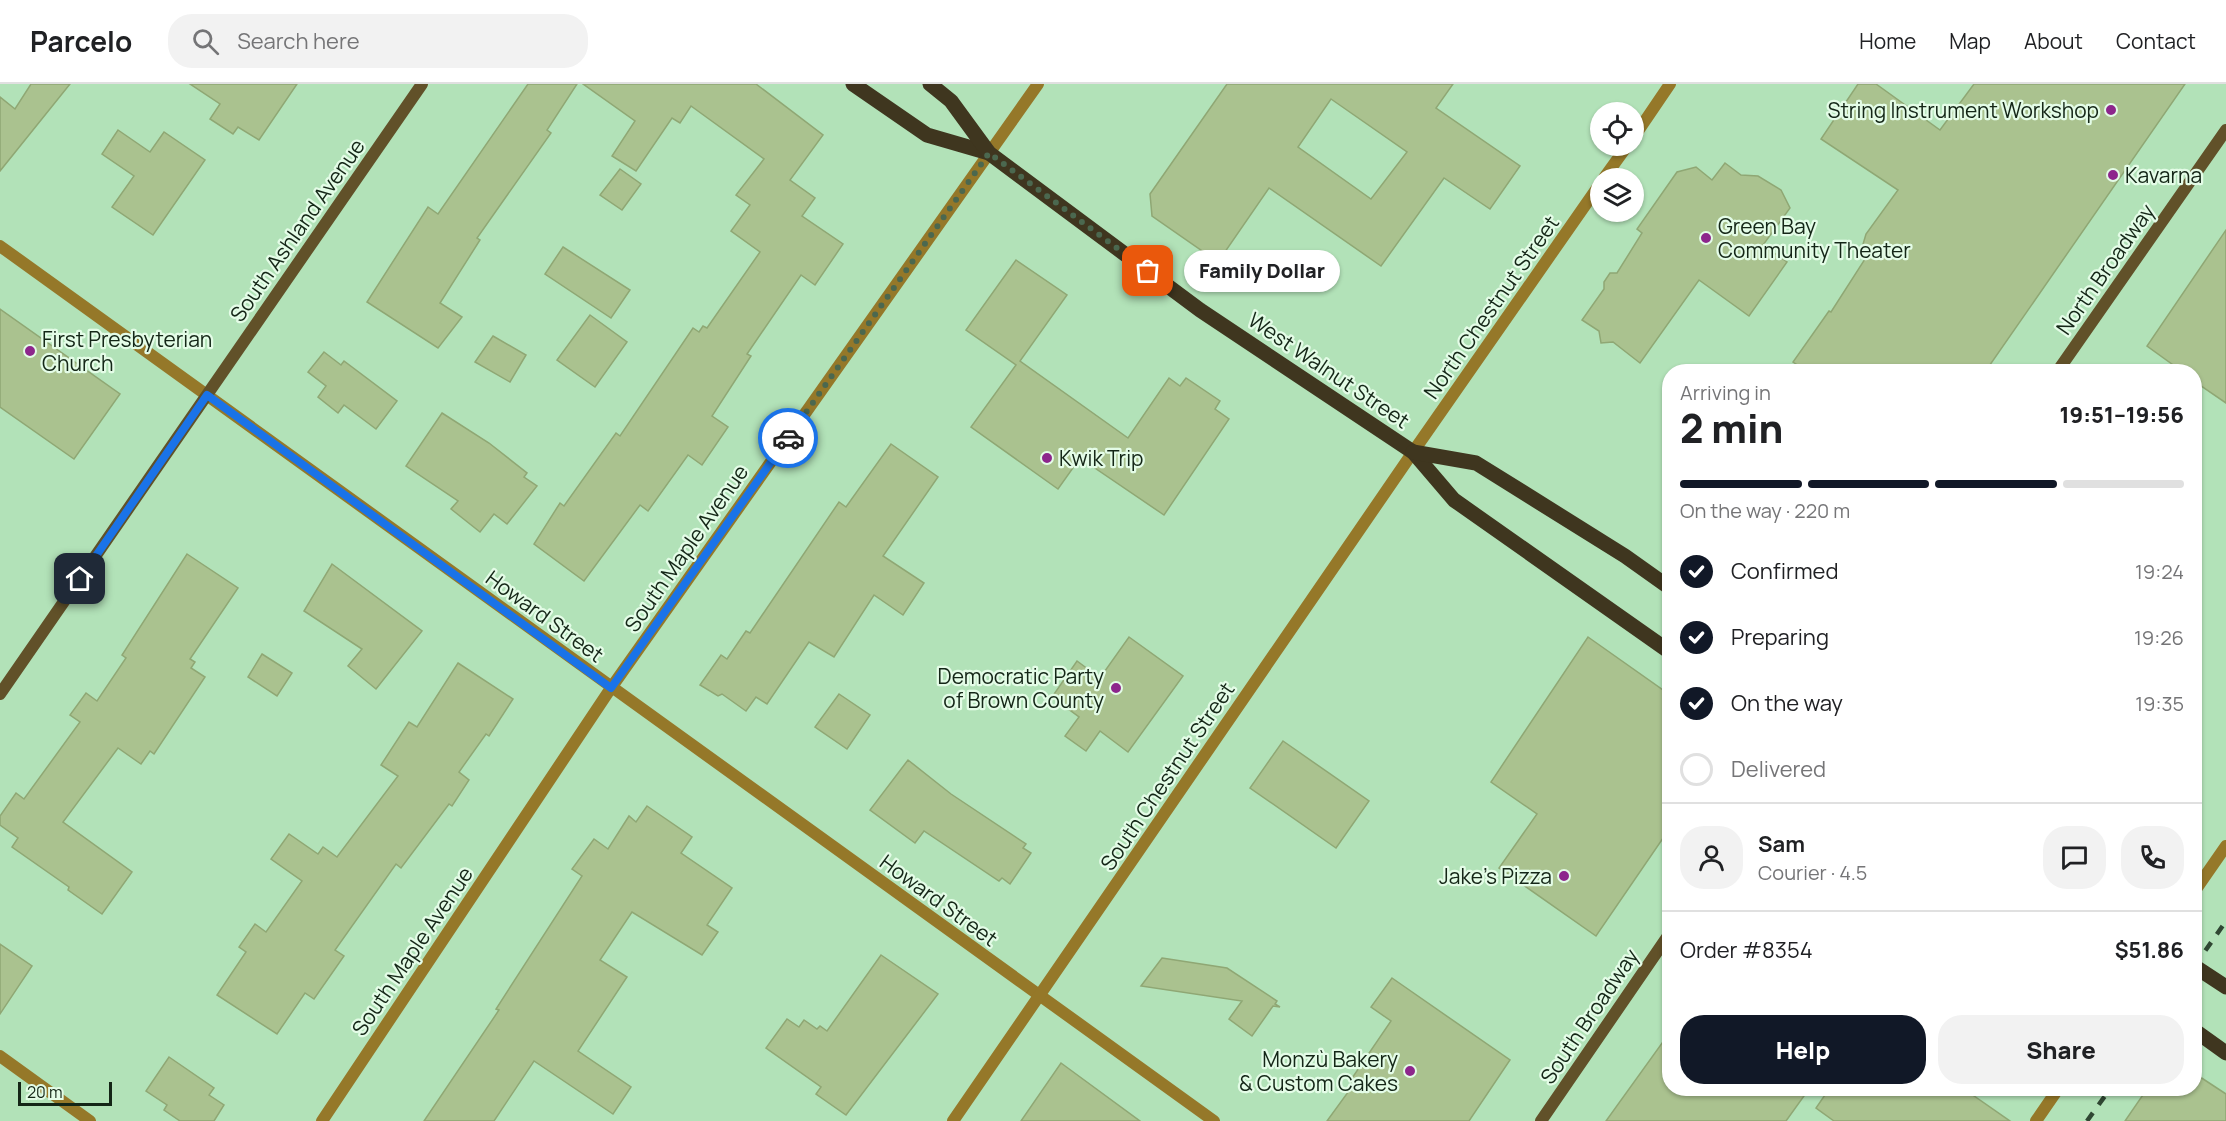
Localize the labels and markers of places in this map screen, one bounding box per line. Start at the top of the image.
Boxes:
place label: String Instrument Workshop [1827,96,2099,124]
marker: String Instrument Workshop [2104,103,2118,117]
place label: Kavarna [2125,161,2202,189]
marker: Kavarna [2106,168,2120,182]
place label: Green Bay Community Theater [1718,212,1911,264]
marker: Green Bay Community Theater [1699,231,1713,245]
pin [1122,245,1173,296]
callout: Family Dollar [1184,250,1340,292]
place label: First Presbyterian Church [42,325,212,377]
marker: First Presbyterian Church [23,344,37,358]
place label: Kwik Trip [1059,444,1143,472]
marker: Kwik Trip [1040,451,1054,465]
pin [54,553,105,604]
place label: Democratic Party of Brown County [938,662,1104,714]
marker: Democratic Party of Brown County [1109,681,1123,695]
place label: Jake's Pizza [1439,862,1552,890]
marker: Jake's Pizza [1557,869,1571,883]
place label: Monzù Bakery & Custom Cakes [1239,1045,1398,1097]
marker: Monzù Bakery & Custom Cakes [1403,1064,1417,1078]

